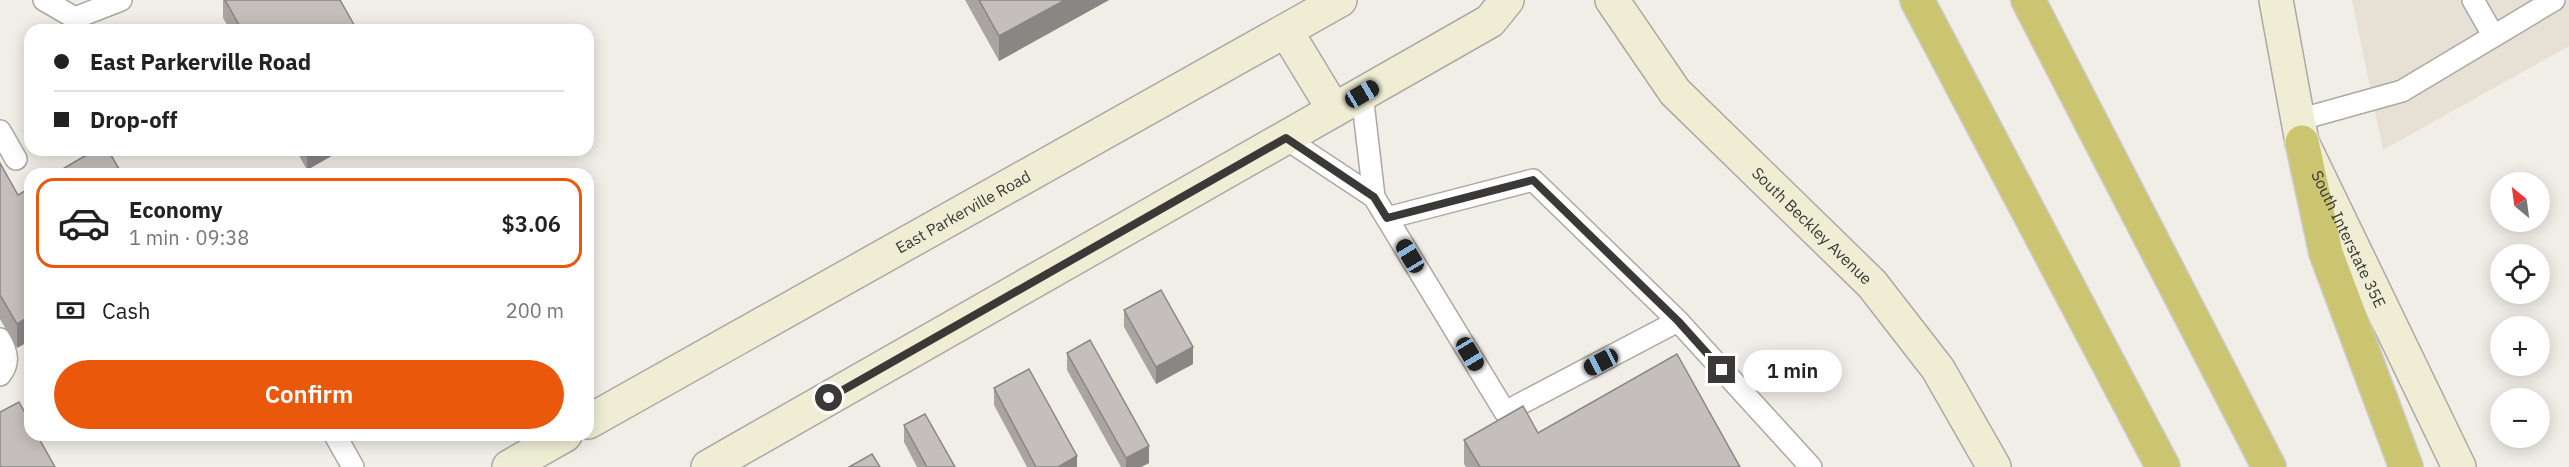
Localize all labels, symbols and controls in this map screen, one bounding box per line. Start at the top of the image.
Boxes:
text: East Parkerville Road [90,47,311,76]
car [1342,77,1382,111]
text: Drop-off [90,105,177,134]
street label: South Beckley Avenue [1748,163,1877,289]
street label: East Parkerville Road [892,166,1034,257]
street label: South Interstate 35E [2307,167,2390,311]
north arrow [2490,172,2550,232]
map controls [2490,172,2550,448]
text: Economy [129,195,223,224]
icon: car [57,196,111,250]
text: $3.06 [502,209,561,238]
text: 1 min · 09:38 [129,224,249,251]
car [1393,236,1427,276]
button: locate [2490,244,2550,304]
icon: cash [54,294,87,327]
text: Cash [102,296,151,325]
text: 200 m [506,297,564,324]
button: + [2490,316,2550,376]
car [1453,334,1487,374]
car [1581,346,1621,378]
callout: 1 min [1743,349,1842,391]
route end [1708,356,1735,383]
text: 1 min [1767,357,1818,384]
button: Confirm [54,360,564,429]
route start [815,384,842,411]
button: − [2490,388,2550,448]

